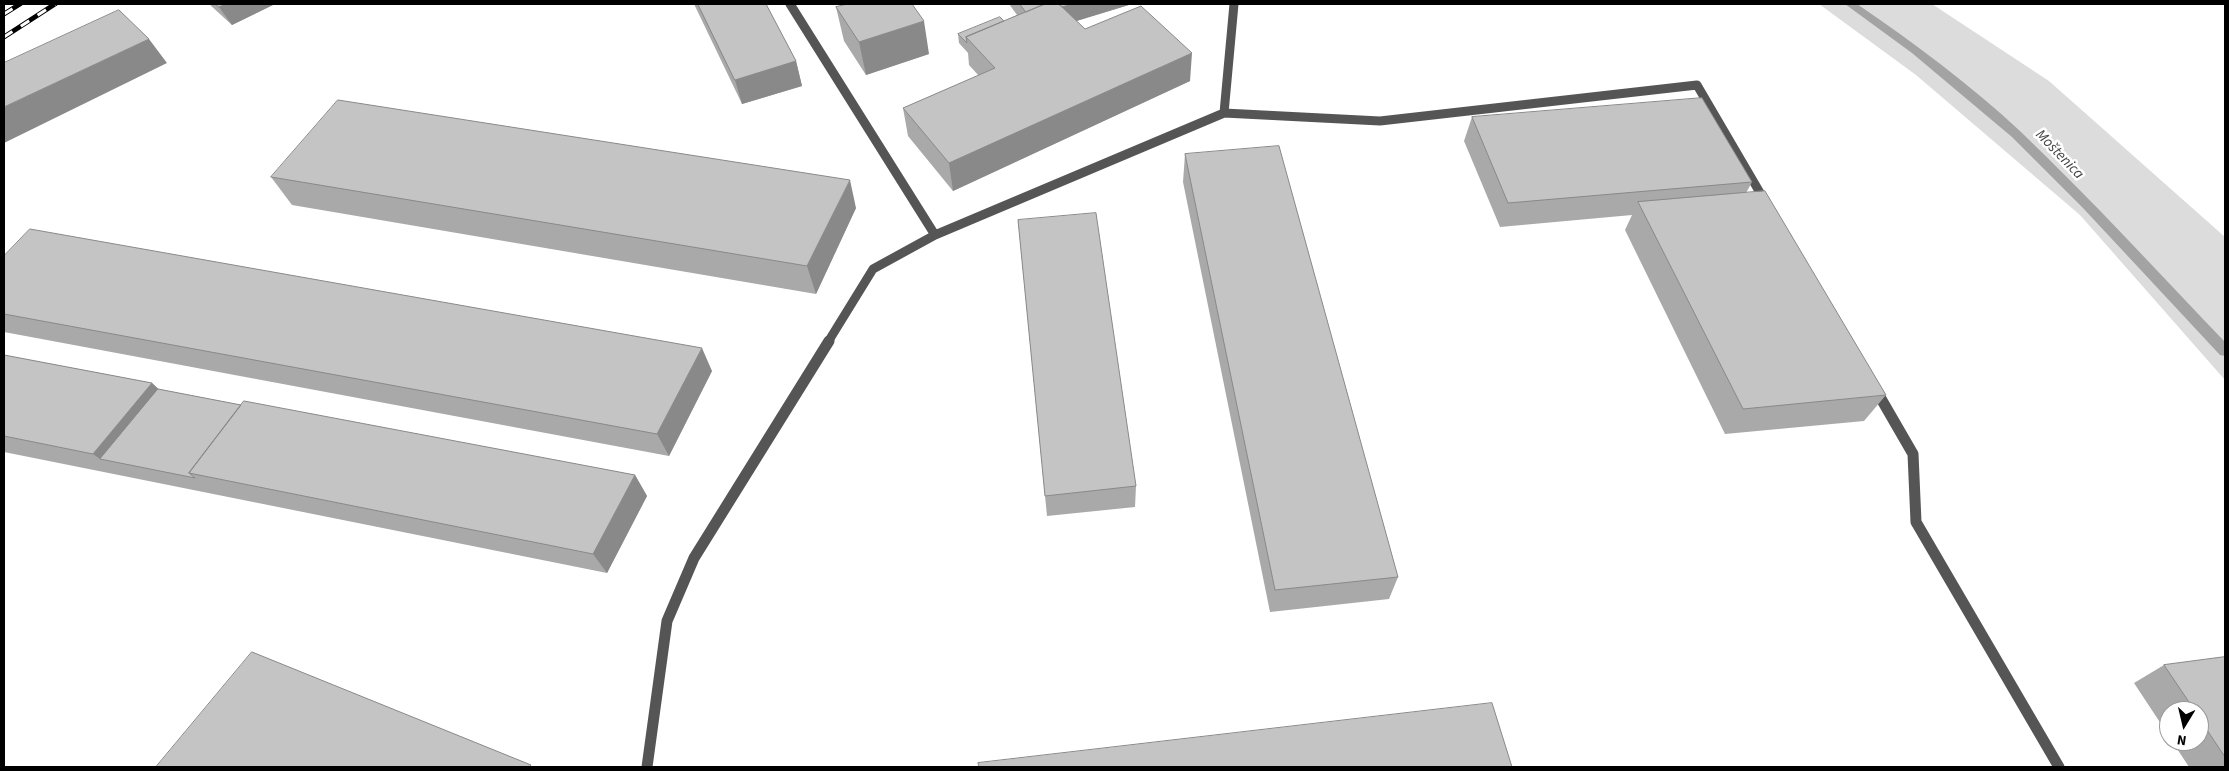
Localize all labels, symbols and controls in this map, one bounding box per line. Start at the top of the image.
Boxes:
water label: Moštenica [2031,126,2087,184]
north arrow [2159,701,2209,751]
text: N [2176,729,2188,750]

